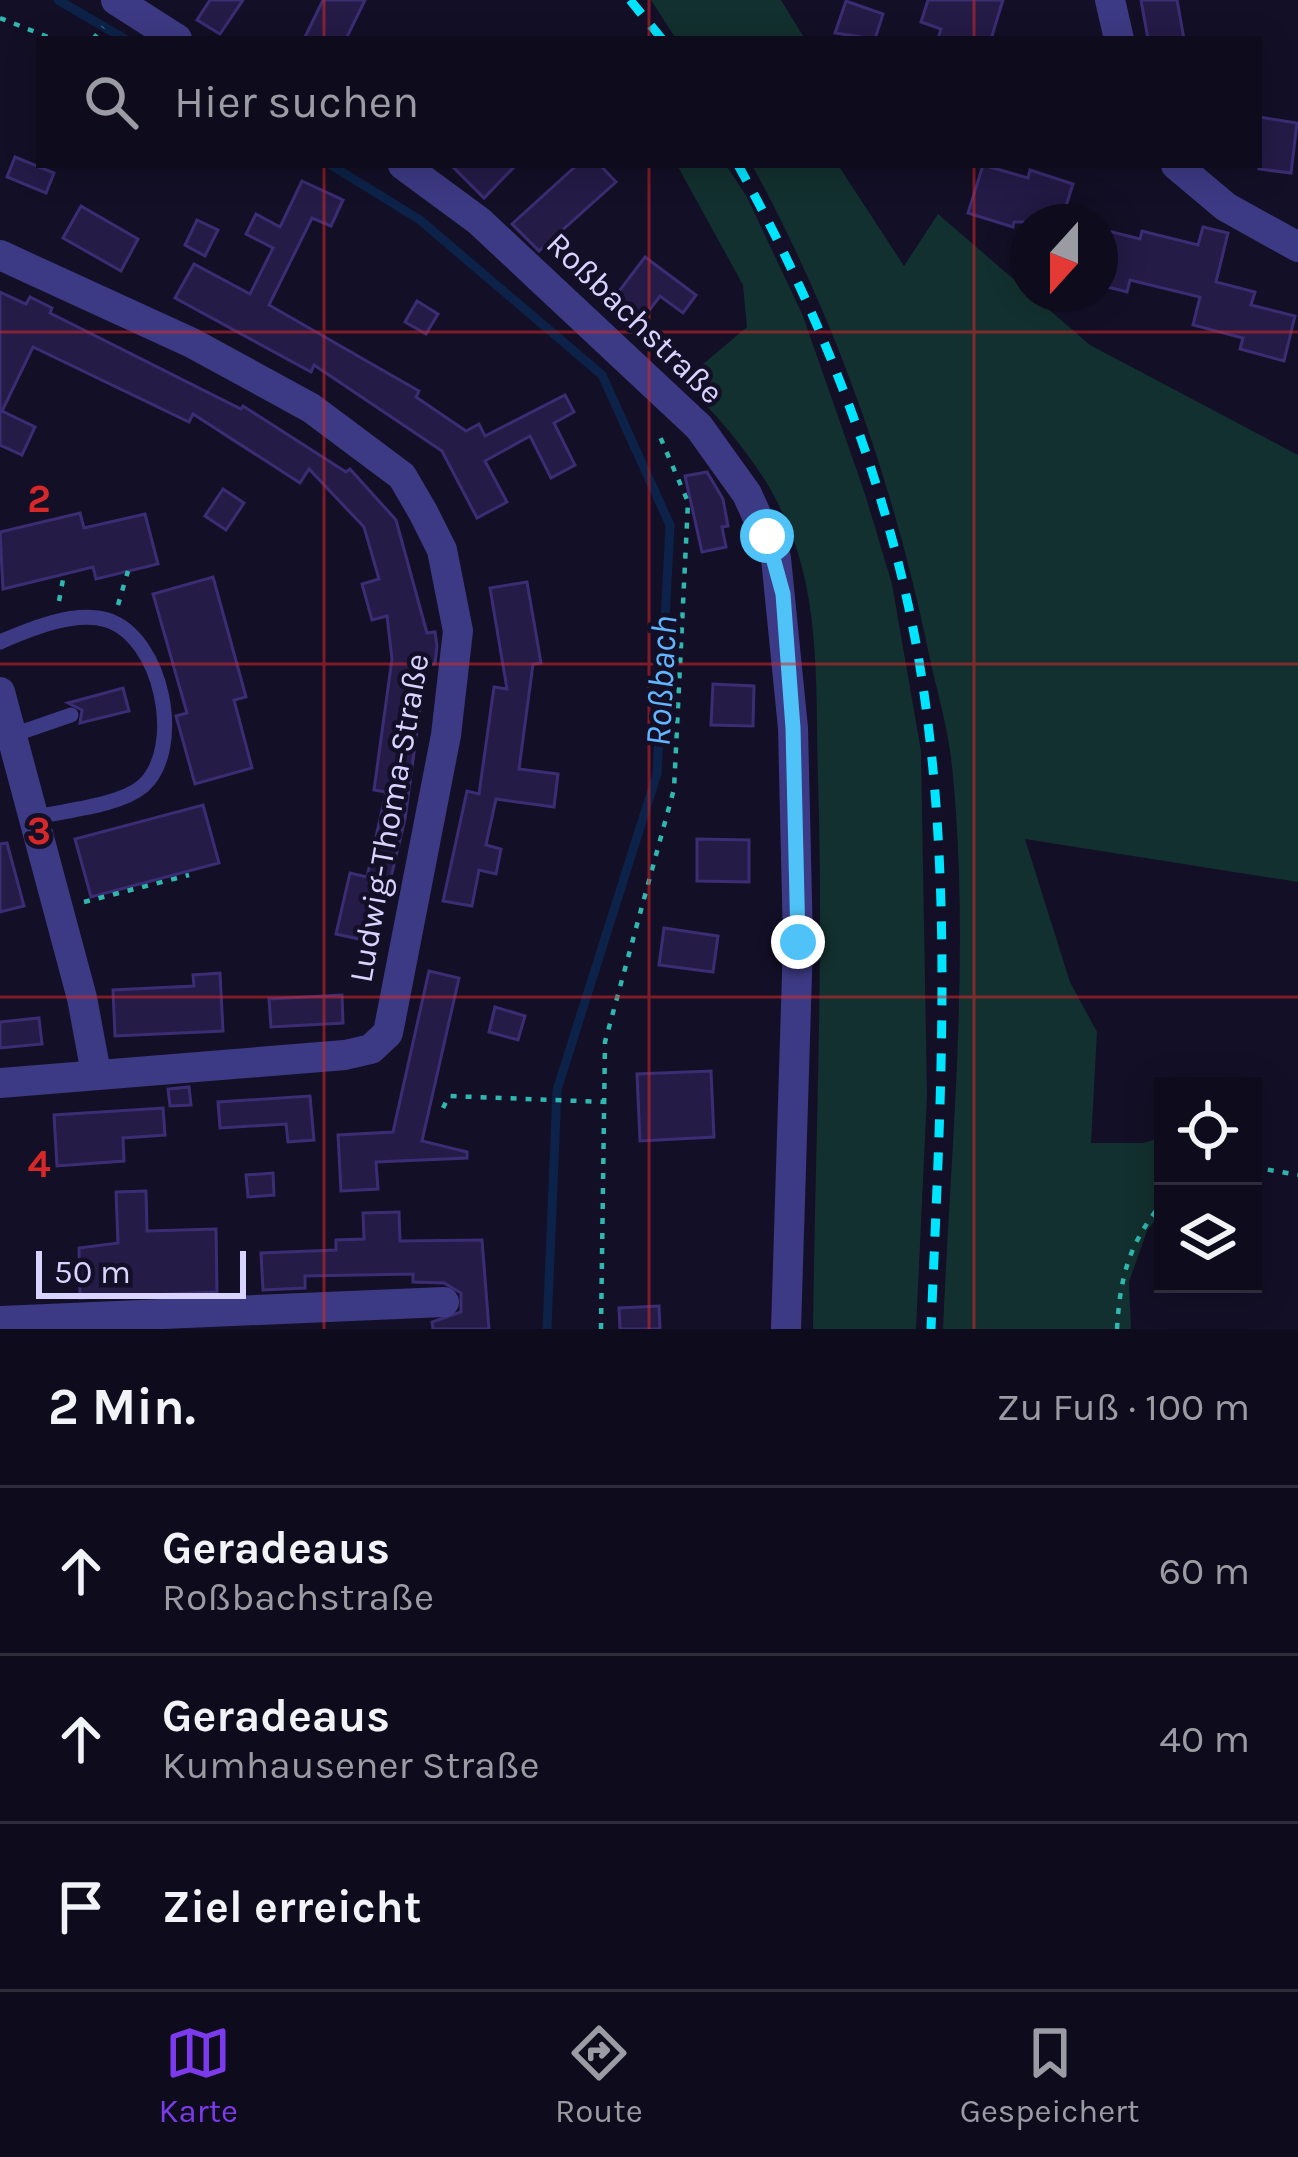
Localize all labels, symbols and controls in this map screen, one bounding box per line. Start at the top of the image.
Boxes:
search box [36,36,1262,168]
icon: search [78,69,144,135]
text: Hier suchen [174,76,419,128]
north arrow [1010,204,1118,312]
street label: Roßbachstraße [539,224,731,412]
text: 2 [27,476,51,522]
route start [740,509,794,563]
water label: Roßbach [637,614,685,748]
street label: Ludwig-Thoma-Straße [341,651,437,985]
text: 3 [27,808,51,854]
route end [771,915,825,969]
map controls [1154,1077,1262,1293]
button: locate [1154,1077,1262,1185]
text: 4 [27,1141,51,1187]
button: layers [1154,1185,1262,1293]
scale bar [36,1245,246,1298]
text: 50 m [54,1253,131,1291]
text: 2 Min. [48,1377,196,1437]
text: Zu Fuß · 100 m [997,1384,1250,1430]
text: Geradeaus [162,1522,390,1574]
icon: ahead [48,1538,114,1604]
text: 60 m [1159,1548,1250,1594]
text: Roßbachstraße [162,1574,434,1620]
text: Geradeaus [162,1690,390,1742]
icon: ahead [48,1706,114,1772]
text: 40 m [1159,1716,1250,1762]
text: Kumhausener Straße [162,1742,540,1788]
icon: arrive [48,1874,114,1940]
text: Ziel erreicht [162,1881,421,1933]
tab: Karte [159,2020,238,2130]
tab: Route [555,2020,643,2130]
tab: Gespeichert [960,2020,1139,2130]

